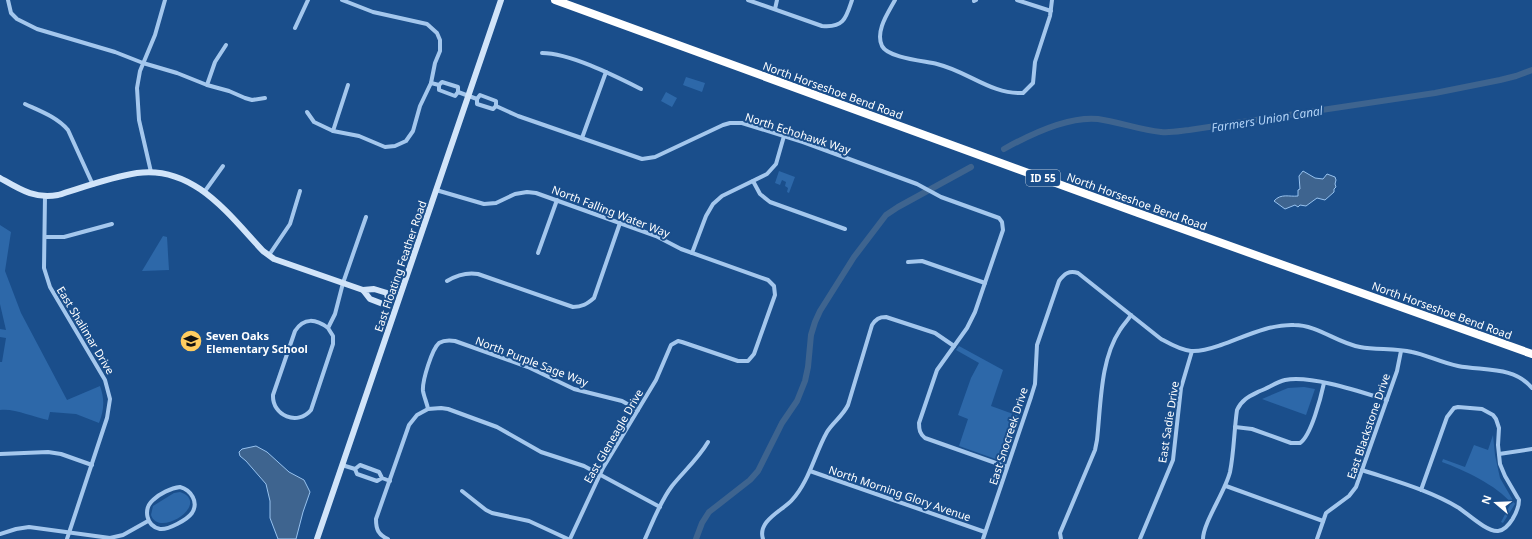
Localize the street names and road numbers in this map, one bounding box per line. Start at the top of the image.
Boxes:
street label: North Horseshoe Bend Road [761,58,905,122]
street label: North Echohawk Way [743,109,853,157]
street label: North Horseshoe Bend Road [1065,169,1209,233]
road number: ID 55 [1026,170,1060,186]
street label: North Falling Water Way [550,181,673,241]
street label: East Floating Feather Road [370,198,430,334]
street label: North Horseshoe Bend Road [1370,278,1514,342]
street label: East Shalimar Drive [54,283,118,377]
street label: North Purple Sage Way [473,333,591,390]
street label: East Blackstone Drive [1343,371,1393,481]
street label: East Sadie Drive [1154,380,1182,464]
street label: East Snocreek Drive [985,385,1031,487]
street label: East Gleneagle Drive [580,386,646,486]
street label: North Morning Glory Avenue [827,462,973,524]

